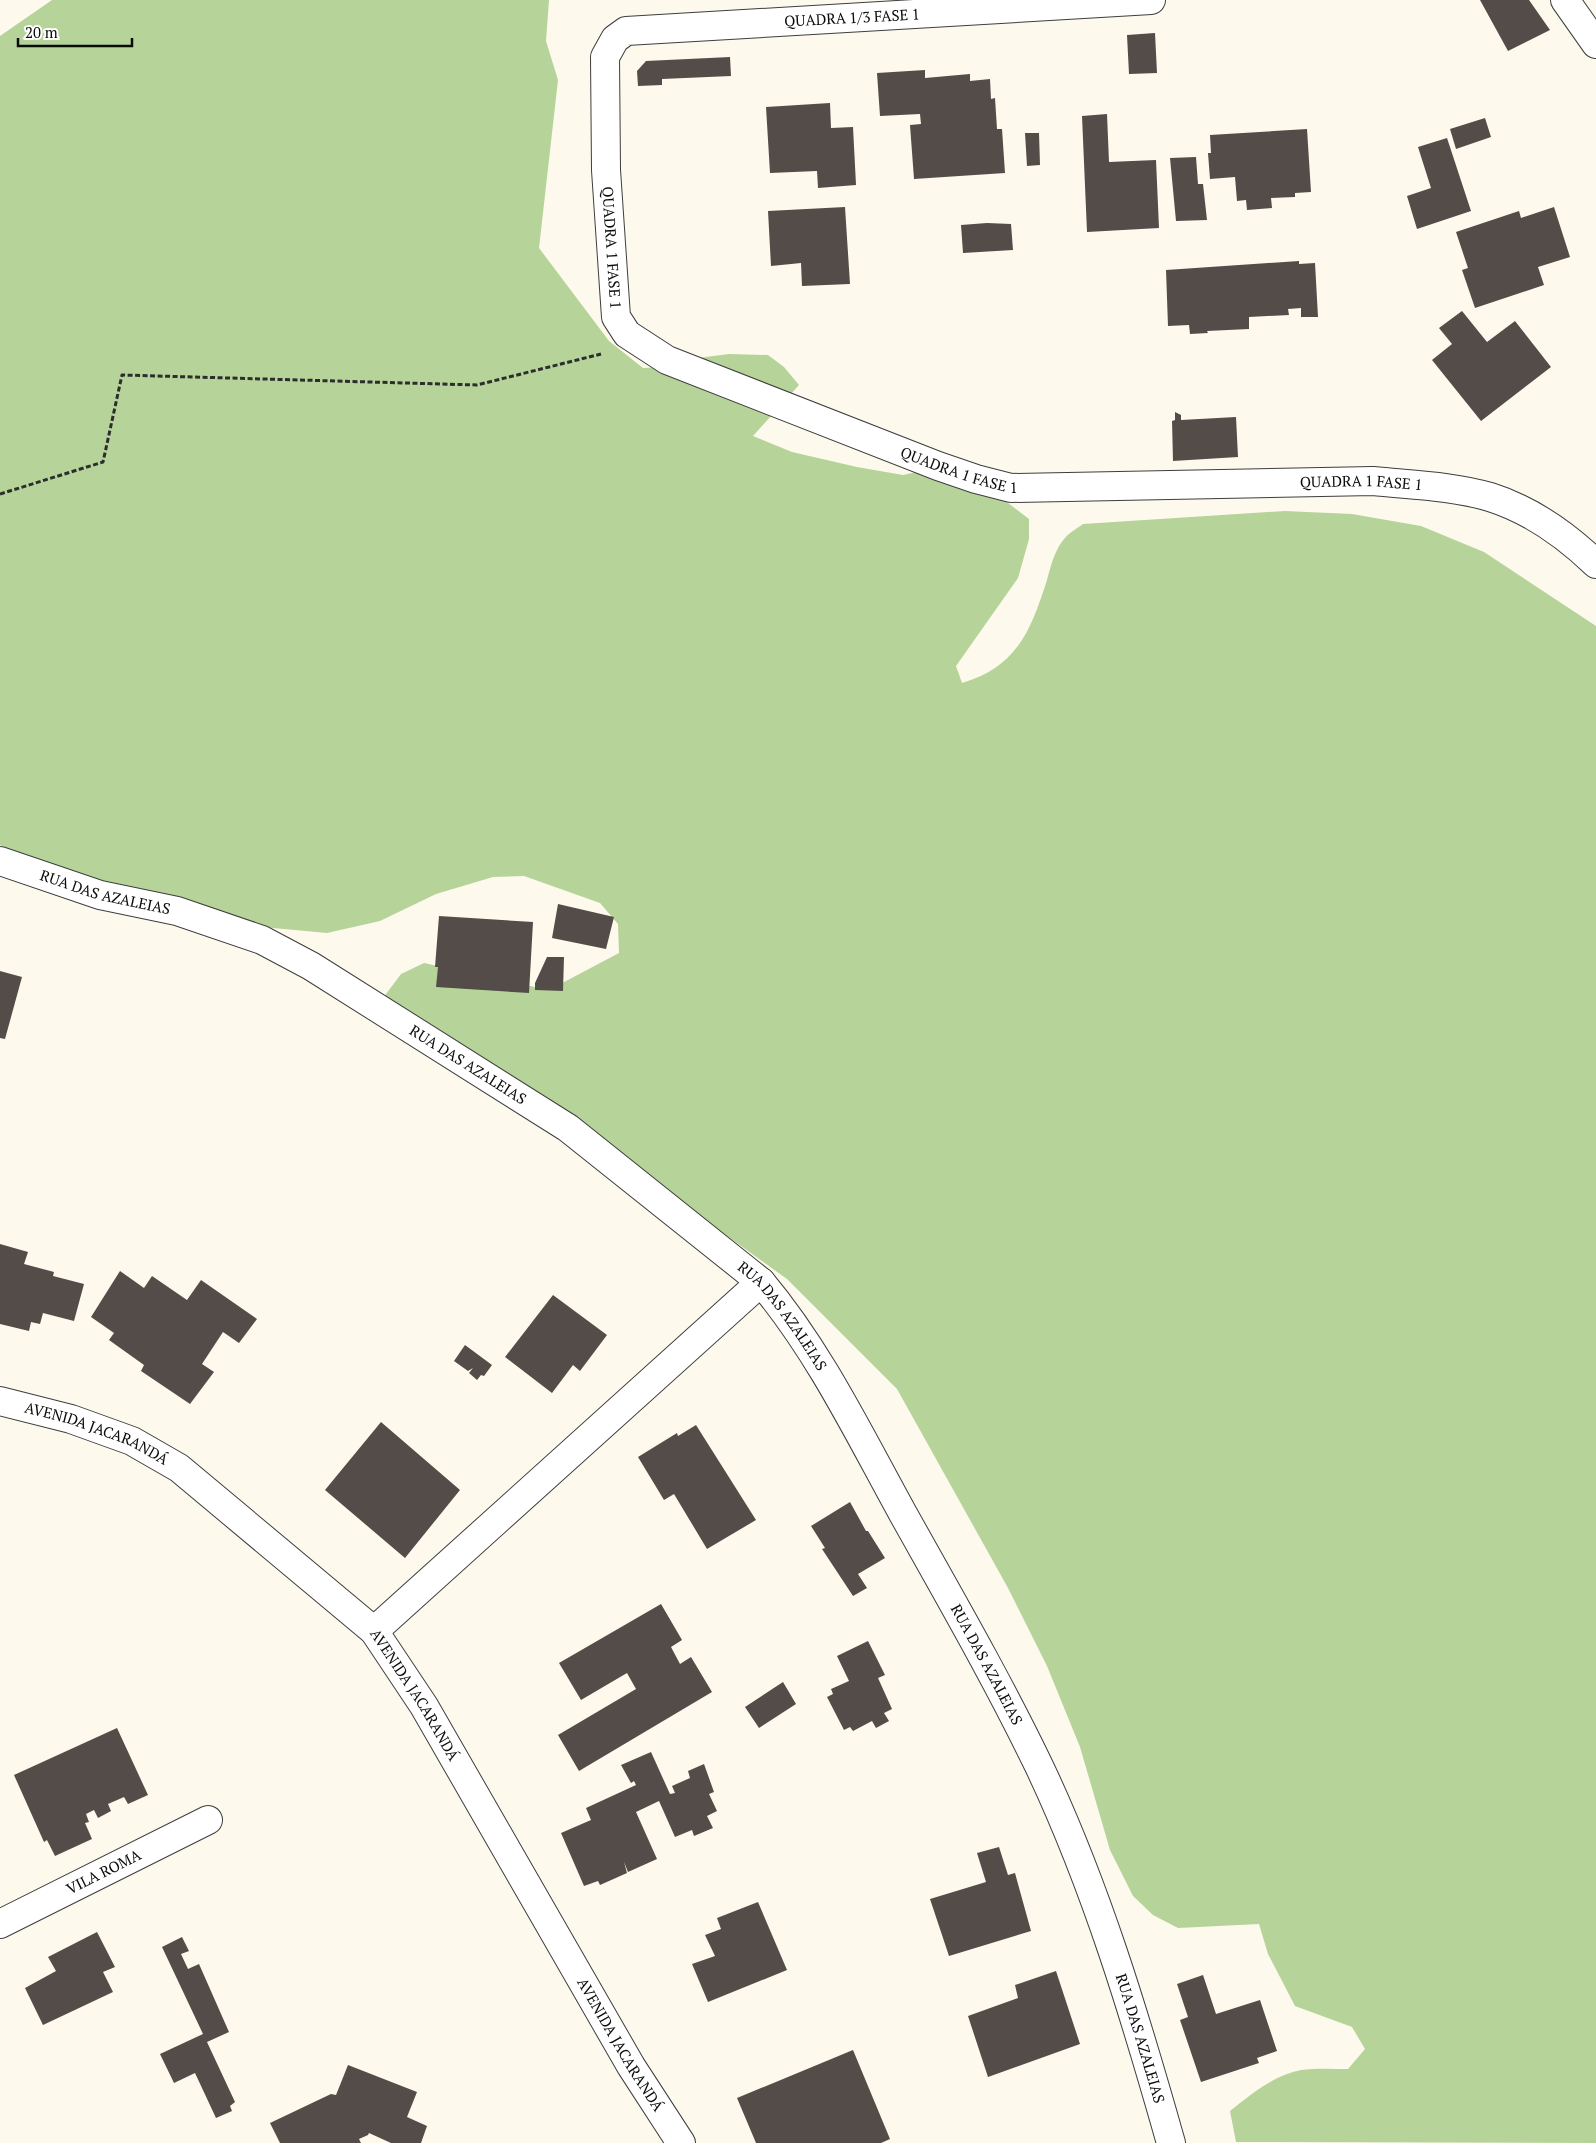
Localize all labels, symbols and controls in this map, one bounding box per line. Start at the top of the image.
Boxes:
street label: QUADRA 1/3 FASE 1 [784,3,920,31]
scale bar [18,15,131,47]
text: 20 m [25,22,58,42]
street label: QUADRA 1 FASE 1 [598,186,626,310]
street label: QUADRA 1 FASE 1 [898,441,1018,497]
street label: QUADRA 1 FASE 1 [1300,470,1423,494]
street label: RUA DAS AZALEIAS [38,864,172,918]
street label: RUA DAS AZALEIAS [406,1020,531,1108]
street label: RUA DAS AZALEIAS [734,1256,832,1374]
street label: AVENIDA JACARANDÁ [23,1397,173,1469]
street label: RUA DAS AZALEIAS [947,1600,1028,1728]
street label: AVENIDA JACARANDÁ [366,1624,465,1765]
street label: VILA ROMA [63,1844,145,1898]
street label: RUA DAS AZALEIAS [1112,1971,1170,2105]
street label: AVENIDA JACARANDÁ [573,1974,669,2115]

